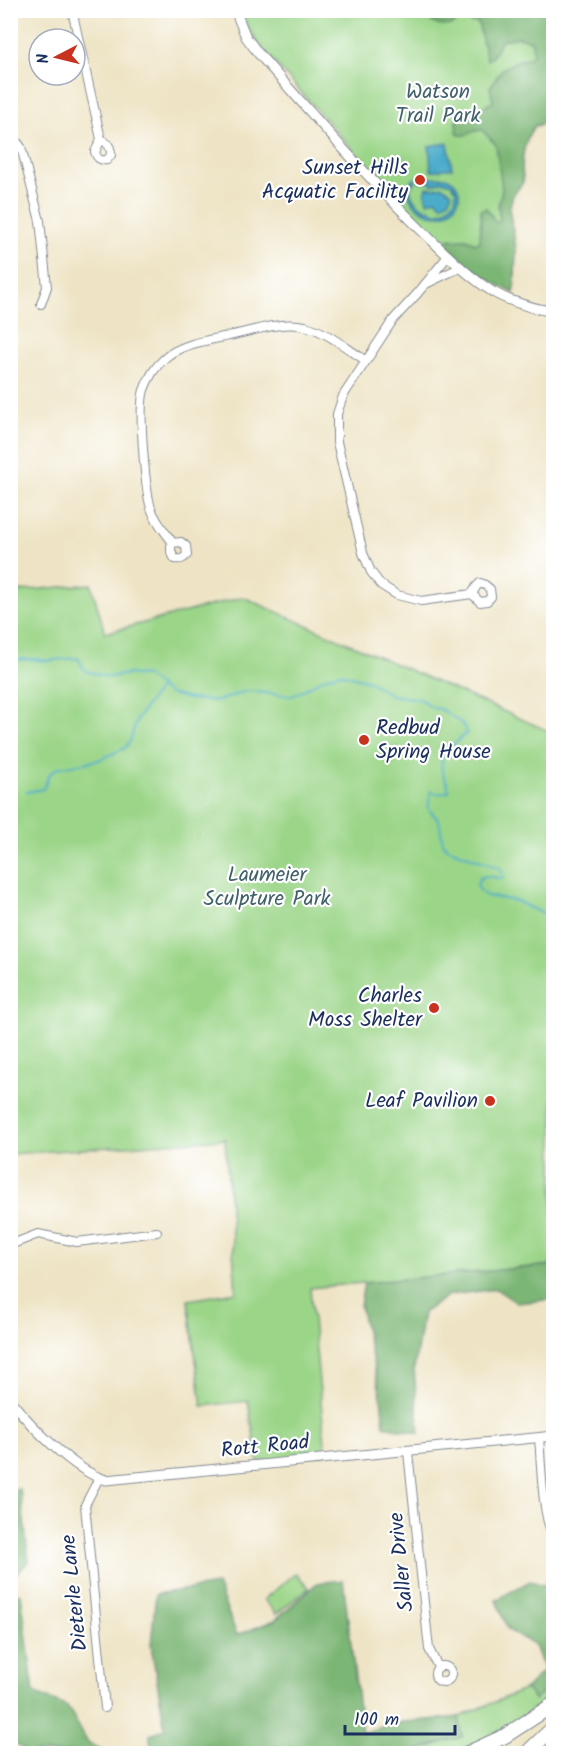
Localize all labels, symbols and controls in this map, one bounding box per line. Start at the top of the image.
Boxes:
north arrow [27,27,87,87]
text: N [31,52,57,65]
park label: Watson Trail Park [396,76,480,133]
place label: Sunset Hills Acquatic Facility [262,152,408,209]
marker: Sunset Hills Acquatic Facility [413,173,427,187]
place label: Redbud Spring House [376,712,491,769]
marker: Redbud Spring House [357,733,371,747]
park label: Laumeier Sculpture Park [204,859,331,916]
place label: Charles Moss Shelter [308,980,423,1037]
marker: Charles Moss Shelter [427,1001,441,1015]
place label: Leaf Pavilion [365,1085,478,1118]
marker: Leaf Pavilion [483,1094,497,1108]
street label: Rott Road [219,1426,311,1468]
street label: Saller Drive [380,1510,424,1613]
street label: Dieterle Lane [52,1532,98,1653]
scale bar [345,1698,454,1736]
text: 100 m [354,1706,399,1735]

